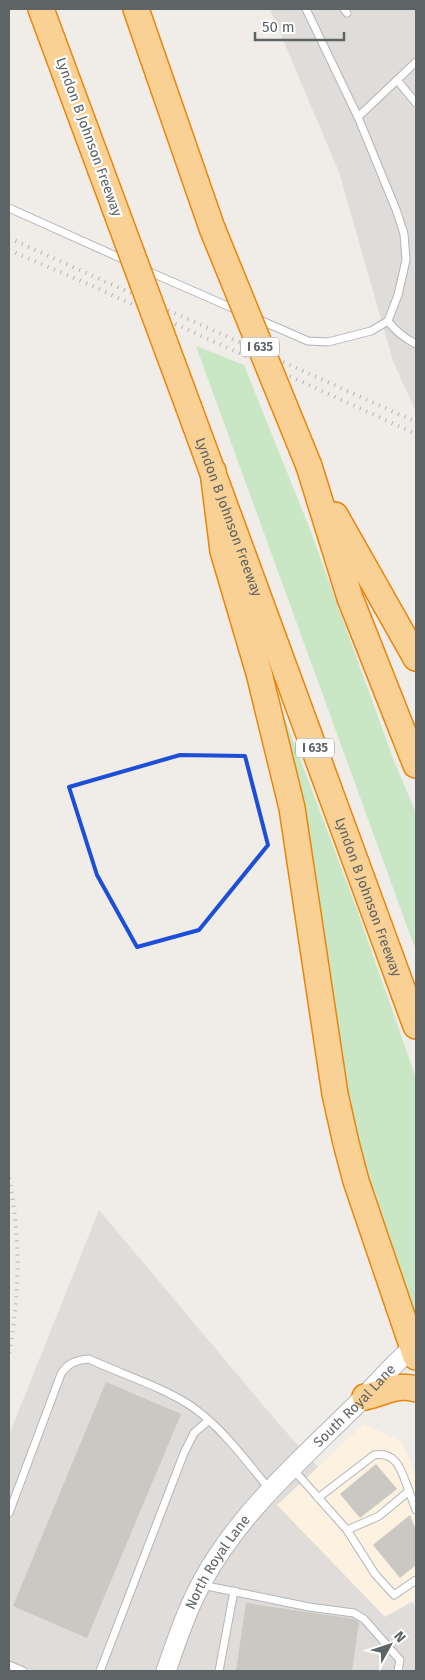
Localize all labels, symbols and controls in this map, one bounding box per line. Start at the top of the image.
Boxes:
scale bar [255,10,344,42]
text: 50 m [262,18,295,36]
street label: Lyndon B Johnson Freeway [52,55,126,219]
road number: I 635 [241,338,279,357]
street label: Lyndon B Johnson Freeway [192,435,266,599]
road number: I 635 [296,738,334,758]
street label: Lyndon B Johnson Freeway [332,815,406,979]
street label: South Royal Lane [310,1360,399,1451]
street label: North Royal Lane [181,1511,253,1612]
north arrow [365,1620,415,1670]
text: N [390,1628,409,1646]

